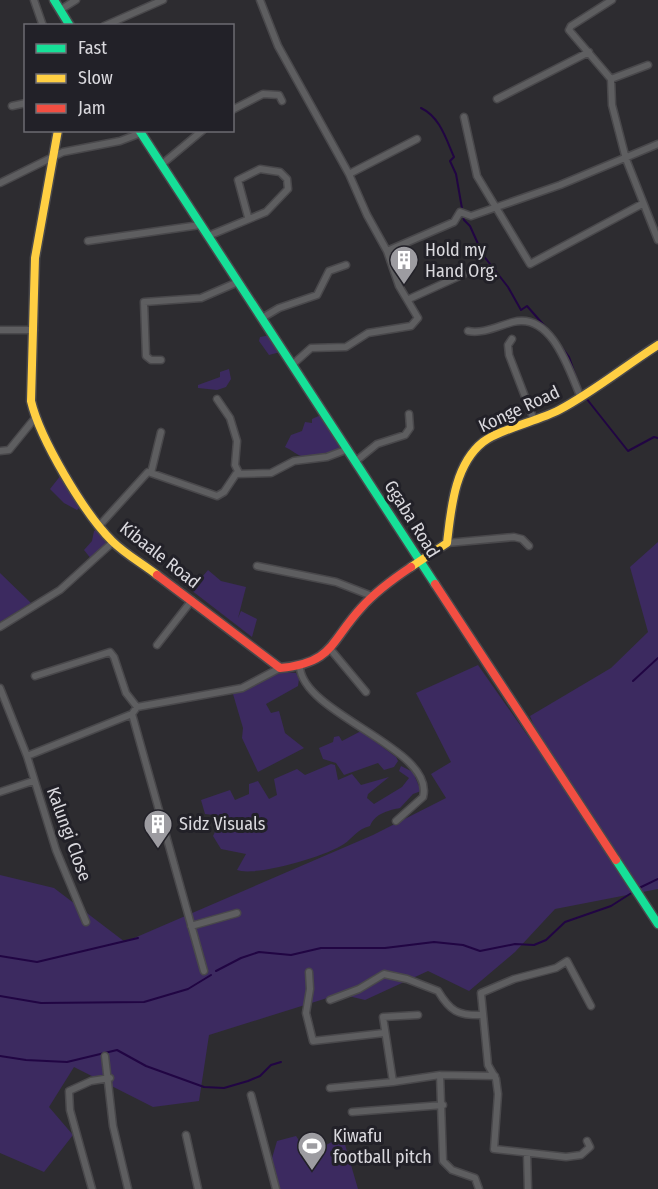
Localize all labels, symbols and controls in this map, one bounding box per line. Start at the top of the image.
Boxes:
legend [24,24,234,132]
text: Fast [78,37,107,59]
text: Slow [78,67,113,89]
text: Jam [78,97,106,119]
place label: Hold my Hand Org. [425,239,498,282]
building icon: Hold my Hand Org. [388,244,420,286]
street label: Konge Road [475,381,563,437]
street label: Ggaba Road [380,476,444,562]
street label: Kibaale Road [115,517,205,593]
street label: Kalungi Close [42,784,96,884]
building icon: Sidz Visuals [142,808,174,850]
place label: Sidz Visuals [179,813,266,835]
place label: Kiwafu football pitch [333,1125,432,1168]
sports icon: Kiwafu football pitch [296,1130,328,1172]

